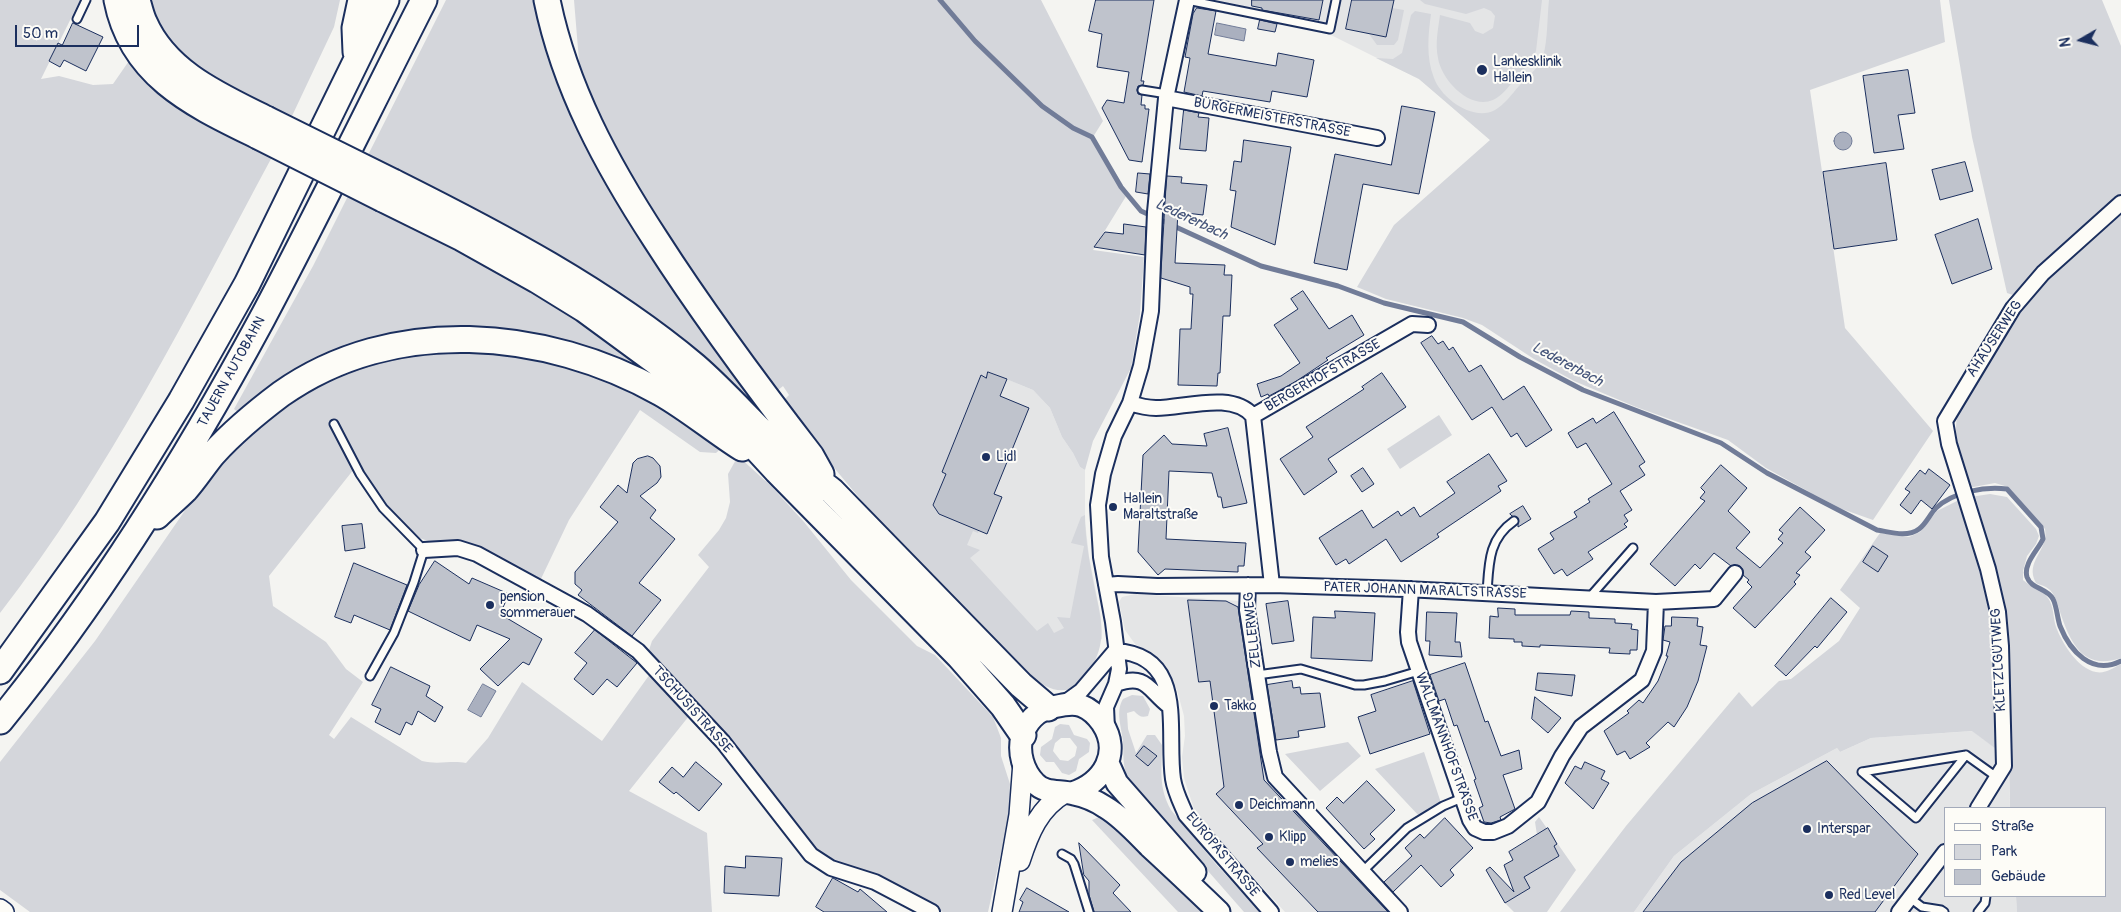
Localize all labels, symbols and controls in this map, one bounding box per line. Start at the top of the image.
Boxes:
scale bar [18,15,141,47]
north arrow [2056,15,2106,65]
text: 50 m [23,24,58,43]
text: N [2057,36,2075,48]
place label: Lankesklinik Hallein [1493,54,1562,86]
marker: Lankesklinik Hallein [1475,63,1489,77]
street label: BÜRGERMEISTERSTRASSE [1192,95,1352,141]
water label: Ledererbach [1152,195,1230,245]
street label: AHAUSERWEG [1964,297,2026,381]
street label: TAUERN AUTOBAHN [195,314,269,430]
street label: BERGERHOFSTRASSE [1262,336,1384,416]
water label: Ledererbach [1529,339,1605,391]
place label: Lidl [996,449,1017,465]
marker: Lidl [980,451,992,463]
place label: Hallein Maraltstraße [1123,491,1198,524]
marker: Hallein Maraltstraße [1107,501,1119,513]
street label: PATER JOHANN MARALTSTRASSE [1323,579,1527,603]
place label: pension sommerauer [500,589,575,622]
street label: ZELLERWEG [1241,591,1265,669]
marker: pension sommerauer [484,599,496,611]
street label: KLETZLGUTWEG [1988,608,2010,712]
street label: TSCHUSISTRASSE [648,663,736,757]
street label: WALLMANNHOFSTRASSE [1411,670,1481,824]
place label: Takko [1224,698,1257,714]
marker: Takko [1208,700,1220,712]
place label: Deichmann [1249,797,1315,813]
marker: Deichmann [1233,799,1245,811]
legend [1944,807,2106,897]
street label: EUROPASTRASSE [1182,809,1262,901]
text: Straße [1991,817,2034,836]
place label: Interspar [1817,821,1871,837]
marker: Interspar [1801,823,1813,835]
place label: Klipp [1279,829,1306,845]
marker: Klipp [1263,831,1275,843]
text: Park [1991,842,2017,861]
place label: melies [1300,854,1338,870]
marker: melies [1284,856,1296,868]
text: Gebäude [1991,867,2045,886]
place label: Red Level [1839,887,1895,903]
marker: Red Level [1823,889,1835,901]

